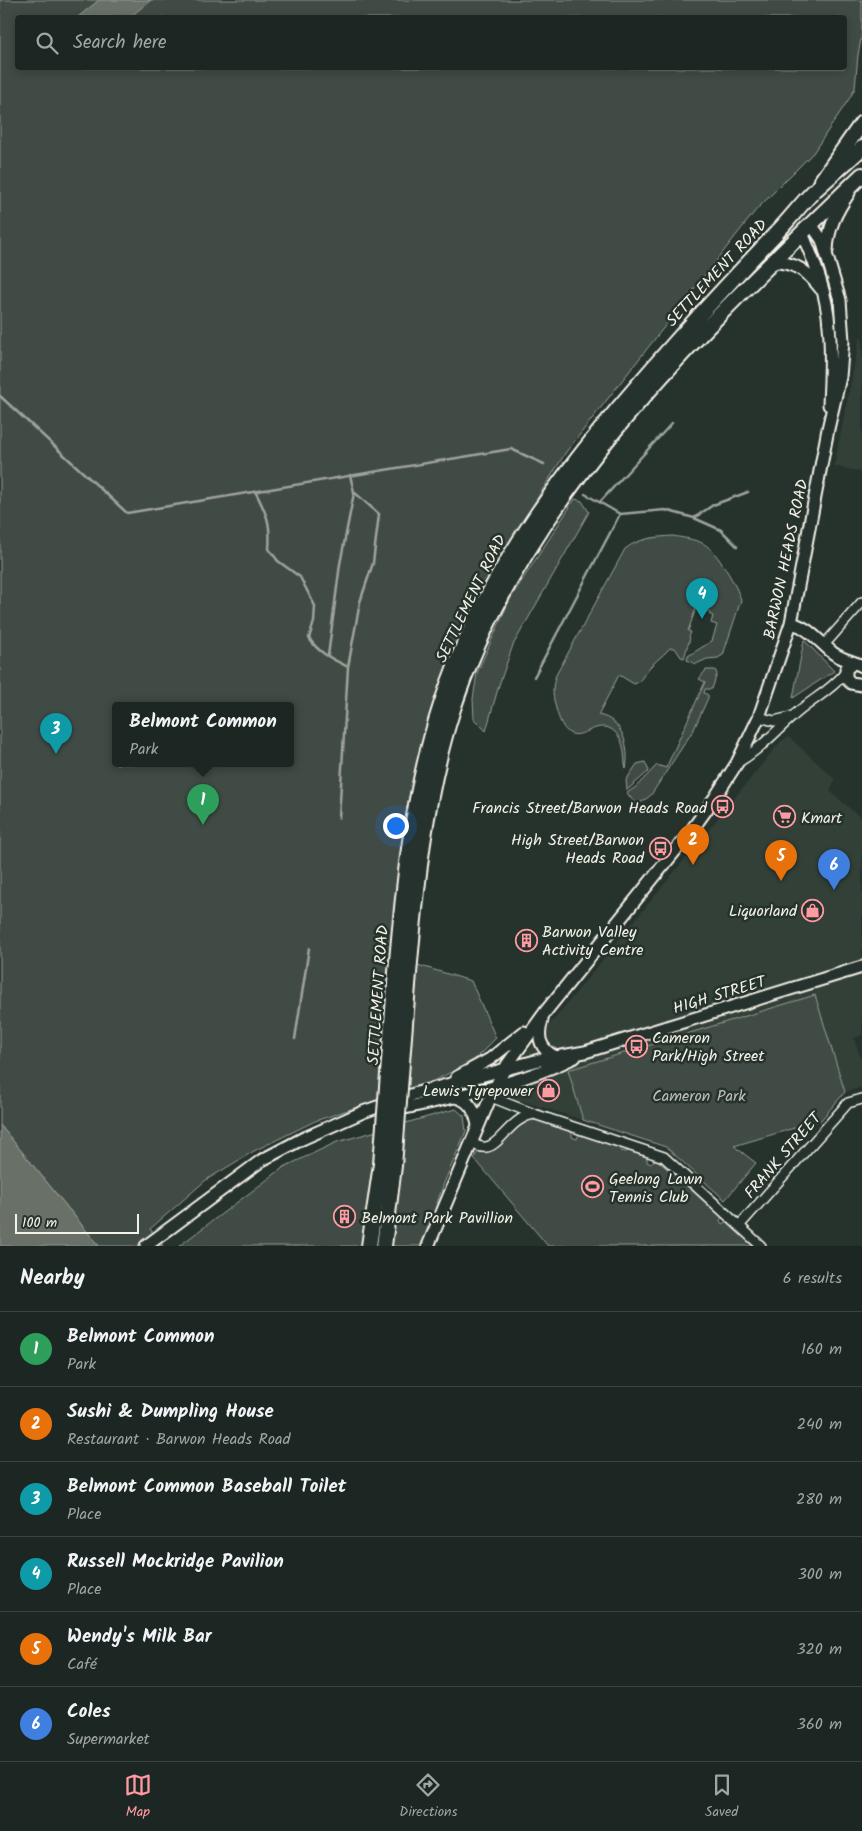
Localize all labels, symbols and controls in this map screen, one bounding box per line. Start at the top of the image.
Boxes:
search box [15,15,847,70]
text: Search here [73,28,167,58]
icon: search [33,29,61,57]
street label: SETTLEMENT ROAD [660,213,774,333]
street label: BARWON HEADS ROAD [757,477,816,642]
street label: SETTLEMENT ROAD [429,530,513,667]
pin: 4 [686,578,718,619]
popup [112,702,294,767]
text: Belmont Common [129,707,277,737]
pin: 3 [40,713,72,754]
text: Park [129,737,158,762]
pin: 1 [187,784,219,825]
bus stop icon: Francis Street/Barwon Heads Road [711,795,735,819]
place label: Francis Street/Barwon Heads Road [472,796,708,821]
supermarket icon: Kmart [773,805,797,829]
place label: Kmart [801,806,843,831]
your location [383,813,409,839]
pin: 2 [677,824,709,865]
place label: High Street/Barwon Heads Road [511,828,645,871]
bus stop icon: High Street/Barwon Heads Road [648,836,672,860]
pin: 5 [765,840,797,881]
pin: 6 [818,849,850,890]
shop icon: Liquorland [801,898,825,922]
place label: Liquorland [729,899,798,924]
place label: Barwon Valley Activity Centre [542,920,644,963]
street label: SETTLEMENT ROAD [361,924,396,1066]
building icon: Barwon Valley Activity Centre [514,928,538,952]
street label: HIGH STREET [670,969,770,1021]
place label: Cameron Park/High Street [652,1026,765,1069]
bus stop icon: Cameron Park/High Street [624,1034,648,1058]
shop icon: Lewis Tyrepower [537,1078,561,1102]
place label: Lewis Tyrepower [423,1079,535,1104]
park label: Cameron Park [652,1084,746,1109]
street label: FRANK STREET [738,1106,829,1205]
place label: Geelong Lawn Tennis Club [609,1167,702,1210]
sports icon: Geelong Lawn Tennis Club [581,1175,605,1199]
building icon: Belmont Park Pavillion [333,1205,357,1229]
place label: Belmont Park Pavillion [361,1206,513,1231]
scale bar [15,1211,139,1234]
text: 100 m [22,1212,57,1234]
text: Nearby [20,1262,85,1295]
text: 6 results [783,1266,842,1291]
text: Belmont Common [67,1322,215,1352]
text: 1 [34,1337,38,1362]
text: 160 m [801,1337,842,1362]
text: Park [67,1352,96,1377]
text: Sushi & Dumpling House [67,1397,274,1427]
text: 2 [31,1412,41,1437]
text: 240 m [797,1412,842,1437]
text: Restaurant · Barwon Heads Road [67,1427,291,1452]
text: Belmont Common Baseball Toilet [67,1472,346,1502]
text: 3 [32,1487,40,1512]
text: 280 m [796,1487,842,1512]
text: Place [67,1502,101,1527]
text: Russell Mockridge Pavilion [67,1547,284,1577]
text: 4 [32,1562,40,1587]
text: 300 m [798,1562,842,1587]
text: Place [67,1577,101,1602]
text: Wendy's Milk Bar [67,1622,212,1652]
text: 5 [32,1637,40,1662]
text: 320 m [796,1637,842,1662]
text: Café [67,1652,97,1677]
text: Coles [67,1697,111,1727]
text: 6 [32,1712,40,1737]
text: 360 m [797,1712,842,1737]
text: Supermarket [67,1727,150,1752]
tab: Map [124,1771,152,1823]
tab: Directions [399,1771,457,1823]
tab: Saved [705,1771,738,1823]

